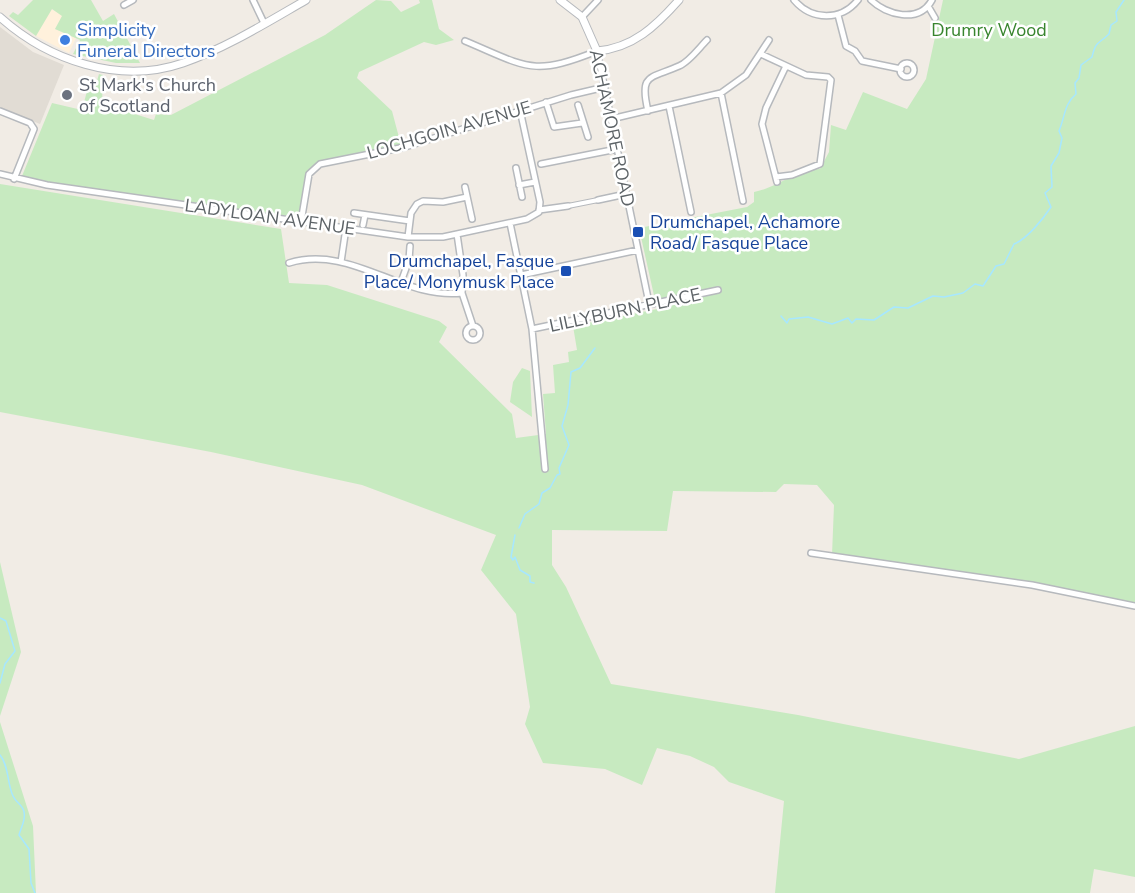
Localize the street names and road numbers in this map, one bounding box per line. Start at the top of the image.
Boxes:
street label: ACHAMORE ROAD [584,47,640,209]
street label: LOCHGOIN AVENUE [364,95,534,165]
street label: LADYLOAN AVENUE [183,193,357,241]
street label: LILLYBURN PLACE [547,282,703,338]

